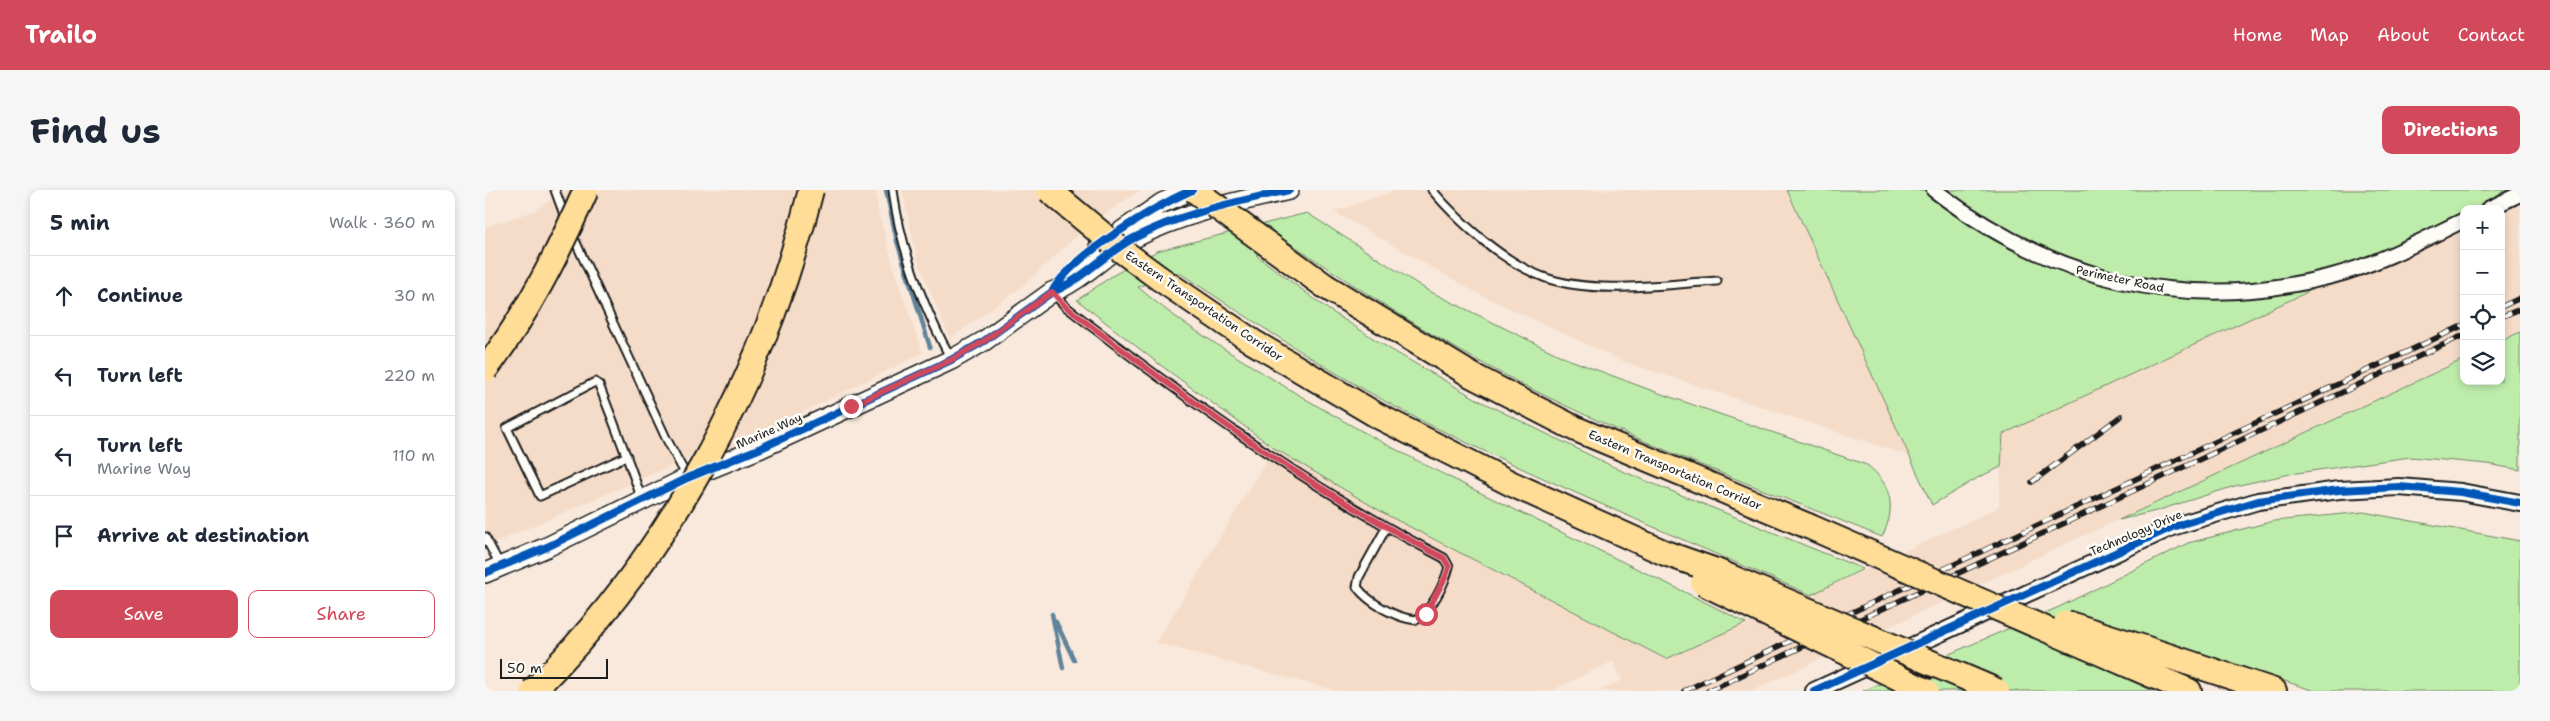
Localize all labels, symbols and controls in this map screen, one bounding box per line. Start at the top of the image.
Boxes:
text: Trailo [25,19,97,51]
text: Home [2233,23,2282,47]
text: Map [2310,23,2349,47]
text: About [2377,23,2430,47]
text: Contact [2458,23,2525,47]
button: Directions [2382,106,2520,154]
text: Find us [30,107,161,154]
map controls [2460,205,2505,385]
button: + [2460,205,2505,250]
text: 5 min [50,209,110,237]
text: Walk · 360 m [329,212,435,233]
street label: Eastern Transportation Corridor [1122,247,1286,365]
button: − [2460,250,2505,295]
street label: Perimeter Road [2074,262,2166,296]
icon: ahead [50,282,78,310]
text: Continue [97,283,183,308]
text: 30 m [394,285,435,306]
button: locate [2460,295,2505,340]
button: layers [2460,340,2505,385]
icon: left [50,362,78,390]
text: Turn left [97,363,183,388]
text: 220 m [383,365,435,386]
route end [840,395,863,418]
street label: Marine Way [733,409,805,453]
street label: Eastern Transportation Corridor [1586,426,1764,514]
text: Turn left [97,433,183,458]
icon: left [50,442,78,470]
text: 110 m [392,445,435,466]
text: Marine Way [97,458,191,479]
street label: Technology Drive [2087,506,2185,560]
icon: arrive [50,522,78,550]
text: Arrive at destination [97,523,309,548]
button: Save [50,590,238,638]
button: Share [248,590,435,638]
route start [1415,603,1438,626]
scale bar [500,656,607,679]
text: 50 m [507,659,542,677]

